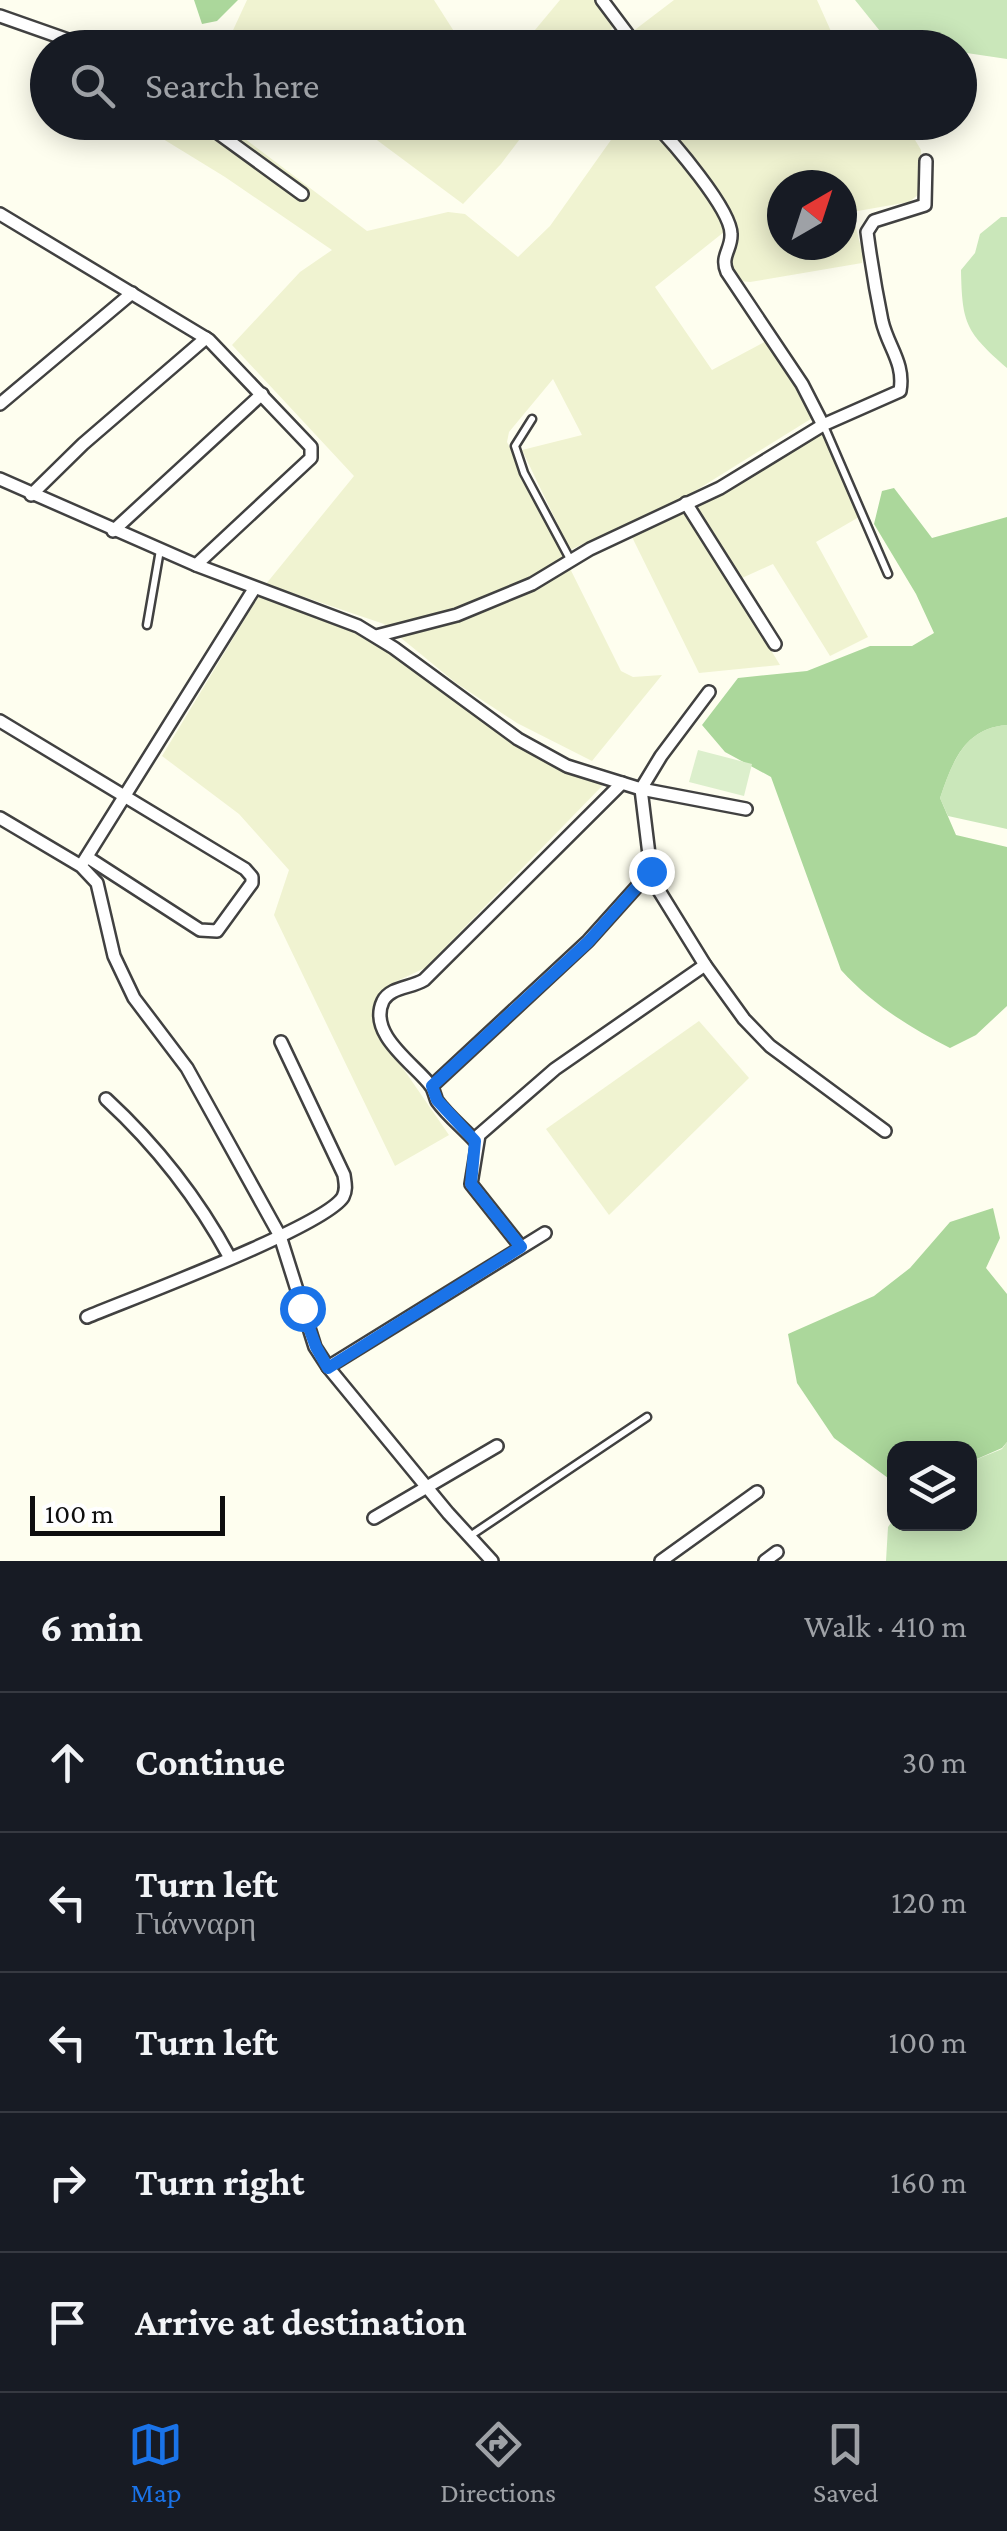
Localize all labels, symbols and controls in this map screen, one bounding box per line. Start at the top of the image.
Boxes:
search box [30,30,977,140]
icon: search [65,58,120,113]
text: Search here [145,64,319,106]
north arrow [767,170,857,260]
route end [629,849,675,895]
route start [280,1286,326,1332]
map controls [887,1441,977,1531]
button: layers [887,1441,977,1531]
scale bar [30,1491,225,1536]
text: 100 m [45,1498,114,1529]
text: 6 min [40,1603,143,1650]
text: Walk · 410 m [804,1608,967,1644]
icon: ahead [40,1735,95,1790]
text: Continue [135,1741,285,1783]
text: 30 m [902,1744,967,1780]
text: Turn left [135,1863,278,1905]
icon: left [40,1875,95,1930]
text: 120 m [891,1884,967,1920]
text: Γιάνναρη [135,1905,256,1941]
icon: left [40,2015,95,2070]
text: Turn left [135,2021,278,2063]
text: 100 m [888,2024,967,2060]
icon: right [40,2155,95,2210]
text: Turn right [135,2161,304,2203]
text: 160 m [890,2164,967,2200]
icon: arrive [40,2295,95,2350]
text: Arrive at destination [135,2301,467,2343]
tab: Map [128,2417,183,2508]
tab: Directions [440,2417,556,2508]
tab: Saved [813,2417,879,2508]

